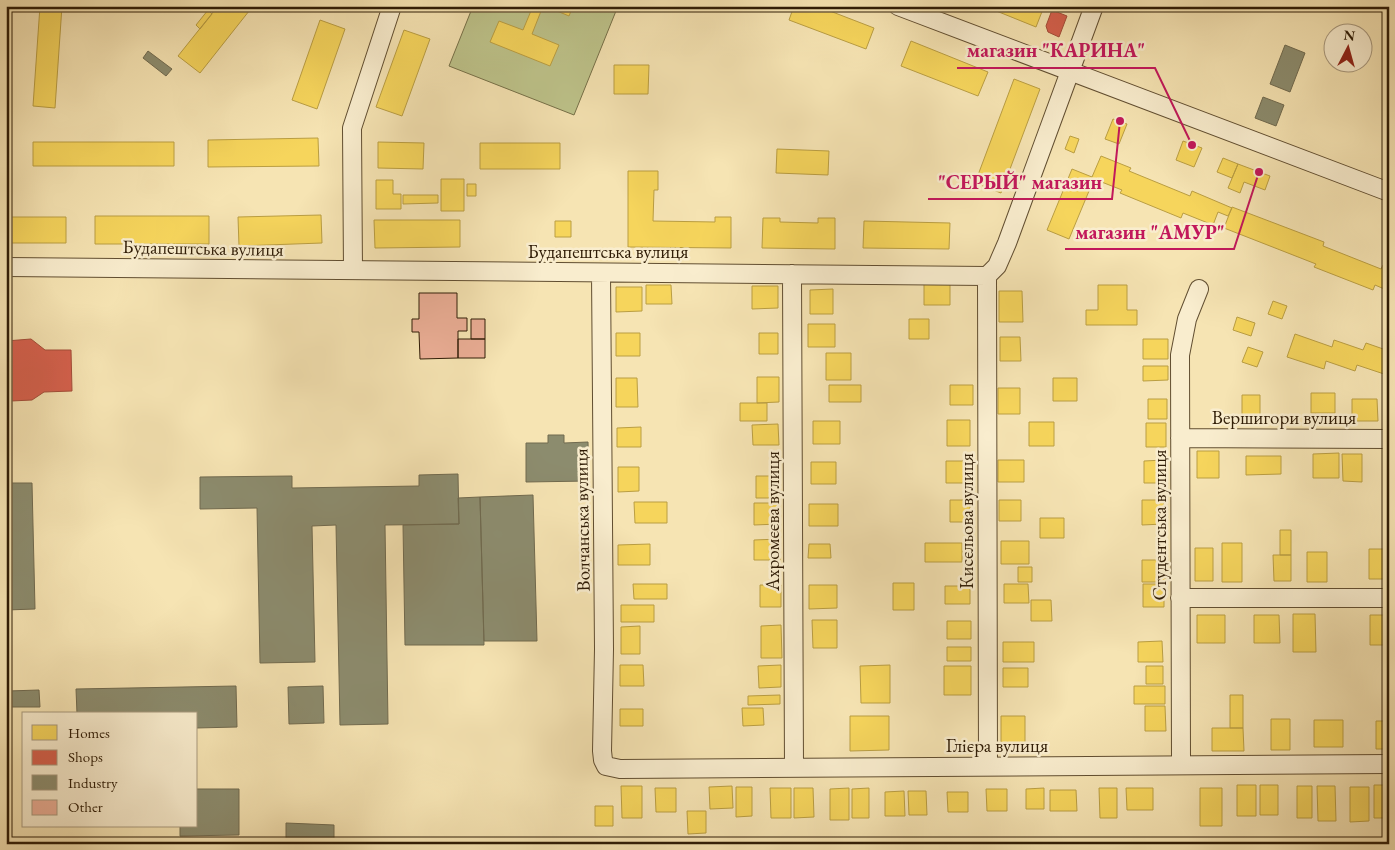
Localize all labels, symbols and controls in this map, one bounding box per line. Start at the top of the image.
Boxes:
north arrow [1322,22,1372,72]
text: N [1343,26,1357,45]
callout: магазин "КАРИНА" [957,33,1155,68]
text: магазин "КАРИНА" [967,37,1145,63]
callout: "СЕРЫЙ" магазин [928,164,1112,199]
text: "СЕРЫЙ" магазин [938,169,1103,195]
callout: магазин "АМУР" [1065,214,1234,249]
text: магазин "АМУР" [1075,219,1225,245]
street label: Будапештська вулиця [122,234,284,262]
street label: Будапештська вулиця [527,239,689,264]
street label: Вершигори вулиця [1212,405,1357,430]
street label: Волчанська вулиця [568,448,596,592]
street label: Студентська вулиця [1147,449,1172,600]
street label: Ахромєєва вулиця [760,451,785,592]
street label: Кисєльова вулиця [954,452,979,589]
legend [22,712,198,828]
text: Homes [68,723,110,742]
street label: Глієра вулиця [946,733,1049,758]
text: Shops [68,747,103,766]
text: Industry [68,773,118,792]
text: Other [68,797,103,816]

